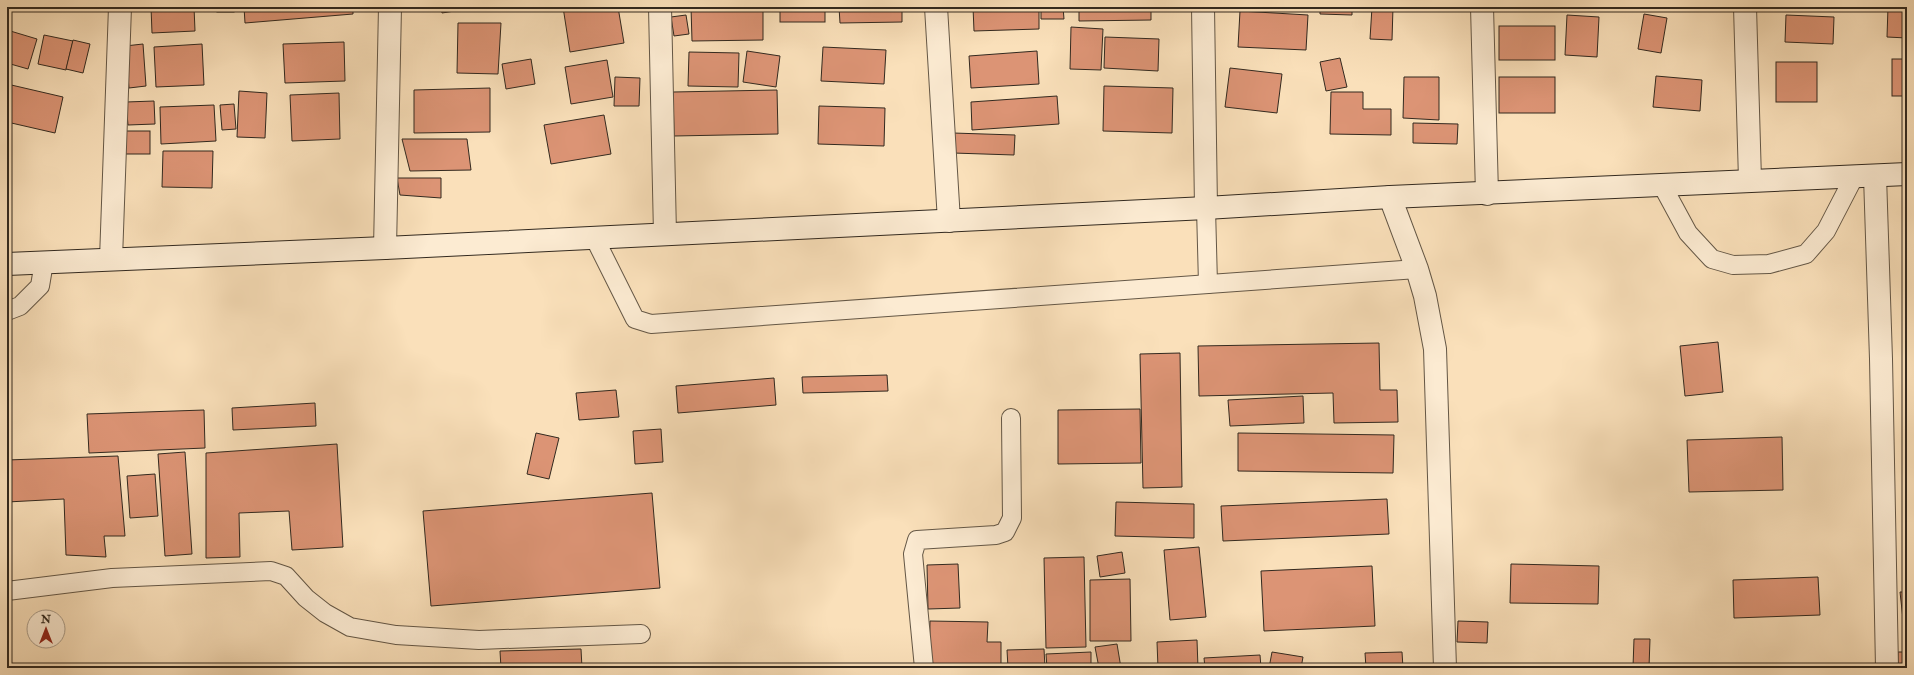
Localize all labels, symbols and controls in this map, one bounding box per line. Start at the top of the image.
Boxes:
north arrow [26,609,66,649]
text: N [40,613,52,626]

